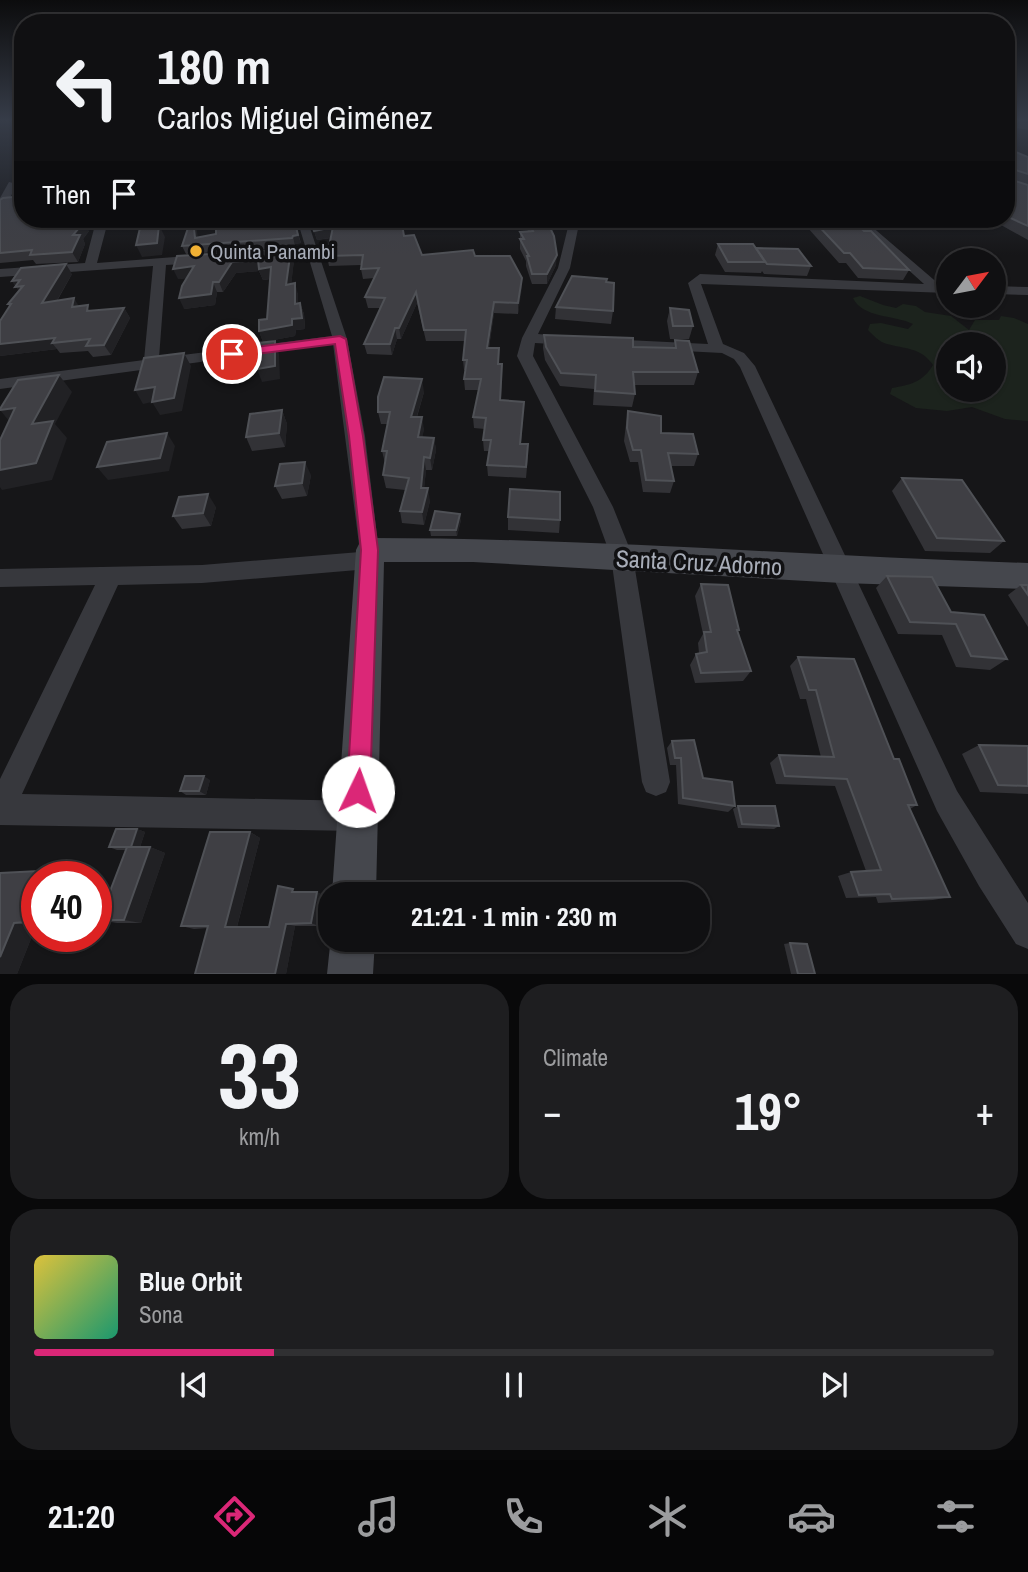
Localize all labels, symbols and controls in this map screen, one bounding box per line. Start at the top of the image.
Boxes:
text: 180 m [157,33,271,99]
icon: left [42,42,133,133]
text: Carlos Miguel Giménez [157,96,433,139]
icon: arrive [105,175,143,213]
text: Then [42,177,91,212]
place label: Quinta Panambi [210,237,335,266]
marker: Quinta Panambi [188,243,204,259]
north arrow [936,248,1006,318]
map controls [936,248,1006,402]
pin [202,324,262,384]
button: sound [936,332,1006,402]
icon: arrive [213,335,251,373]
street label: Santa Cruz Adorno [615,542,783,582]
position arrow [321,754,395,828]
speed limit sign: 40 [21,861,112,952]
text: 21:21 · 1 min · 230 m [411,899,617,934]
text: 33 [218,1014,301,1136]
text: Climate [543,1042,608,1073]
text: 19° [734,1076,803,1146]
text: − [543,1086,561,1137]
text: + [976,1086,994,1137]
text: km/h [239,1121,280,1152]
text: Blue Orbit [139,1264,242,1299]
text: Sona [139,1299,183,1330]
icon: previous [175,1366,213,1404]
icon: pause [495,1366,533,1404]
icon: next [815,1366,853,1404]
icon: directions [210,1492,259,1541]
icon: music [354,1492,403,1541]
icon: phone [499,1492,548,1541]
icon: climate [643,1492,692,1541]
icon: car [787,1492,836,1541]
icon: filters [931,1492,980,1541]
text: 21:20 [48,1495,115,1538]

